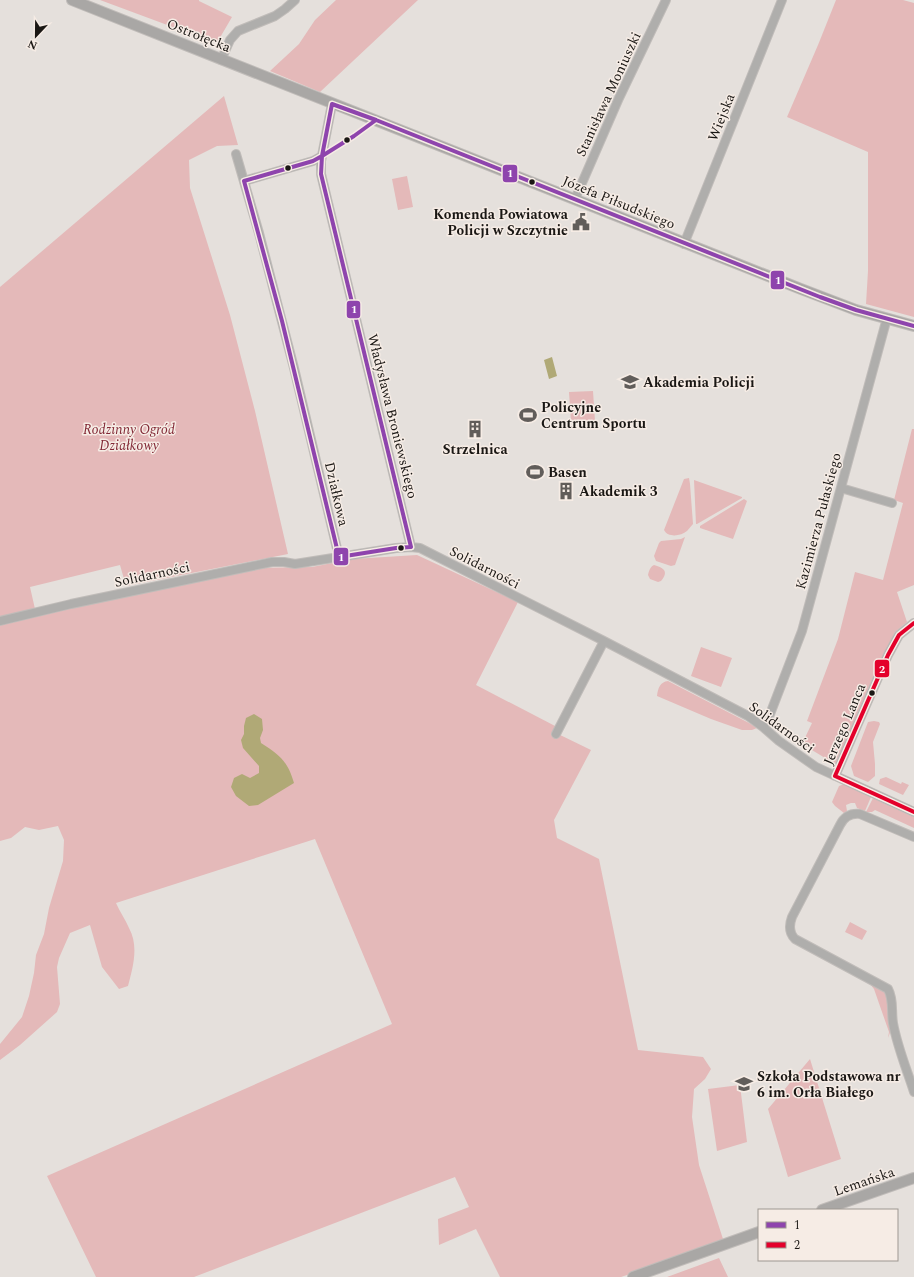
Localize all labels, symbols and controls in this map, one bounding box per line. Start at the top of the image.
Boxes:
street label: Ostrołęcka [164,13,234,58]
north arrow [16,16,56,56]
street label: Stanisława Moniuszki [570,28,647,160]
text: N [25,35,40,54]
street label: Wiejska [702,90,741,144]
unlabelled marker [342,135,352,145]
unlabelled marker [283,163,293,173]
line badge: 1 [502,164,518,183]
text: 1 [507,165,513,182]
street label: Józefa Piłsudskiego [559,170,678,235]
unlabelled marker [527,177,537,187]
place label: Komenda Powiatowa Policji w Szczytnie [433,204,569,241]
public building icon: Komenda Powiatowa Policji w Szczytnie [571,212,591,232]
line badge: 1 [770,270,785,290]
text: 1 [775,272,781,289]
line badge: 1 [346,300,361,319]
text: 1 [351,301,357,318]
street label: Władysława Broniewskiego [362,332,423,501]
school or university icon: Akademia Policji [620,372,640,392]
place label: Akademia Policji [643,372,755,393]
place label: Policyjne Centrum Sportu [541,397,647,434]
sports icon: Policyjne Centrum Sportu [518,405,538,425]
park label: Rodzinny Ogród Działkowy [83,419,175,456]
building icon: Strzelnica [465,419,485,439]
place label: Strzelnica [442,439,508,460]
street label: Kazimierza Pułaskiego [790,450,847,592]
street label: Działkowa [319,460,354,528]
sports icon: Basen [525,462,545,482]
place label: Basen [548,462,587,483]
building icon: Akademik 3 [556,481,576,501]
place label: Akademik 3 [579,481,658,502]
street label: Solidarności [446,541,524,594]
unlabelled marker [396,543,406,553]
line badge: 1 [333,547,349,566]
text: 1 [338,549,344,566]
street label: Solidarności [112,556,192,593]
line badge: 2 [874,659,890,678]
text: 2 [879,661,885,678]
street label: Jerzego Lanca [818,680,871,768]
unlabelled marker [867,688,877,698]
street label: Solidarności [744,696,819,758]
place label: Szkoła Podstawowa nr 6 im. Orła Białego [757,1066,901,1103]
school or university icon: Szkoła Podstawowa nr 6 im. Orła Białego [734,1074,754,1094]
street label: Lemańska [831,1161,898,1202]
legend [758,1209,898,1261]
text: 1 [794,1216,800,1235]
text: 2 [794,1236,800,1255]

